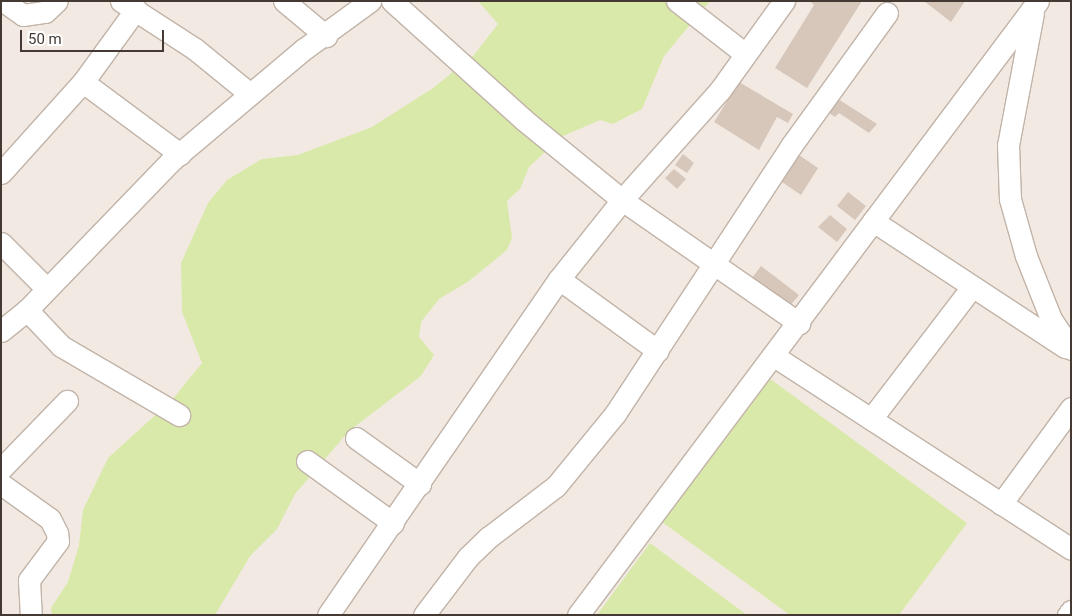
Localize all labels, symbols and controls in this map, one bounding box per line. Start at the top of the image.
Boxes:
scale bar [22,20,166,52]
text: 50 m [28,30,62,48]

